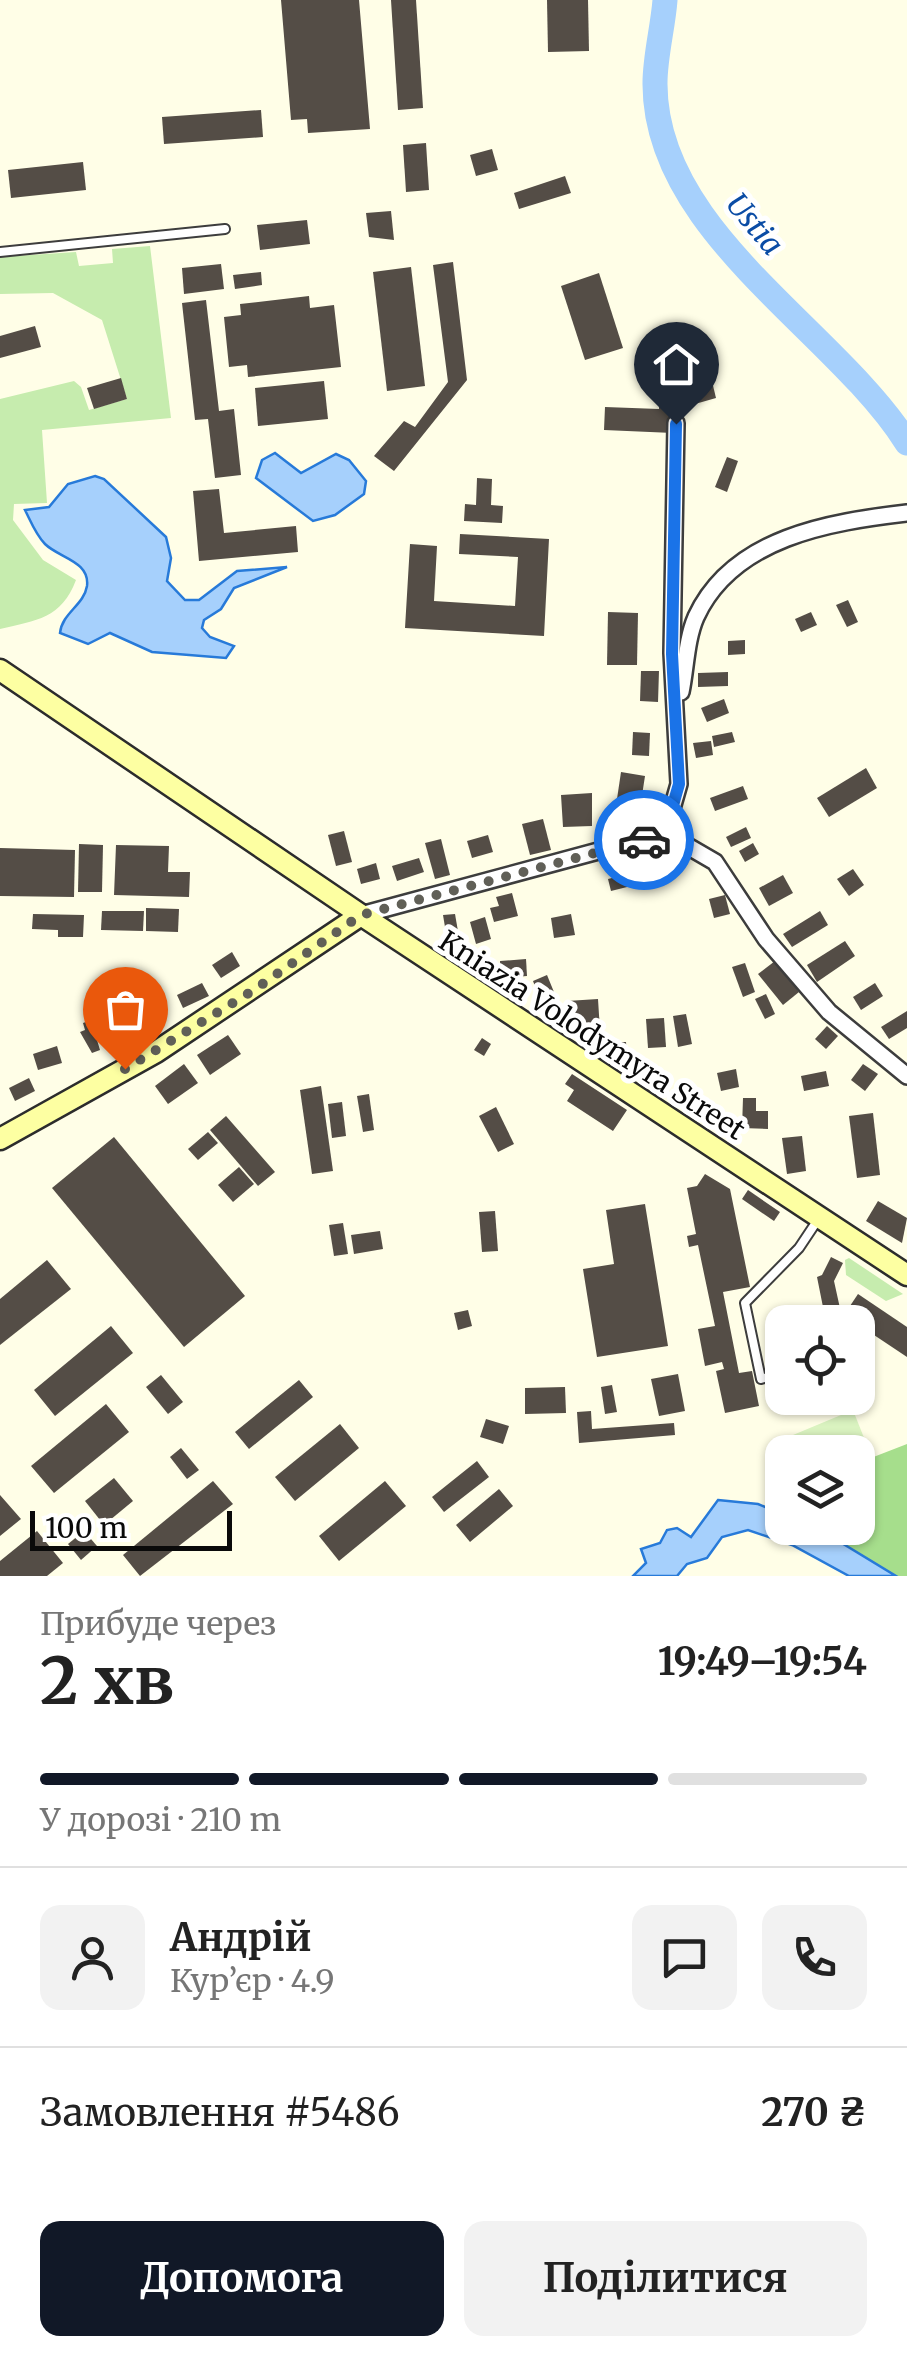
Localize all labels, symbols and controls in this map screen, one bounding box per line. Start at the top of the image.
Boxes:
water label: Ustia [718,185,792,263]
pin [634,322,719,425]
icon: home [649,337,704,392]
courier [594,790,694,890]
icon: car [617,813,672,868]
street label: Kniazia Volodymyra Street [432,922,752,1148]
pin [83,967,168,1070]
icon: bag [98,982,153,1037]
map controls [765,1305,875,1545]
button: locate [765,1305,875,1415]
button: layers [765,1435,875,1545]
scale bar [30,1506,232,1550]
text: 100 m [45,1510,127,1546]
text: Прибуде через [40,1604,276,1644]
text: 19:49–19:54 [658,1638,867,1685]
text: 2 хв [40,1640,174,1722]
text: У дорозі · 210 m [40,1800,281,1840]
button: person [40,1905,145,2010]
button: chat [632,1905,737,2010]
button: phone [762,1905,867,2010]
text: Андрій [170,1914,311,1961]
text: Кур’єр · 4.9 [170,1961,335,2001]
text: Замовлення #5486 [40,2089,400,2136]
text: 270 ₴ [761,2089,867,2136]
button: Допомога [40,2221,444,2336]
button: Поділитися [464,2221,867,2336]

